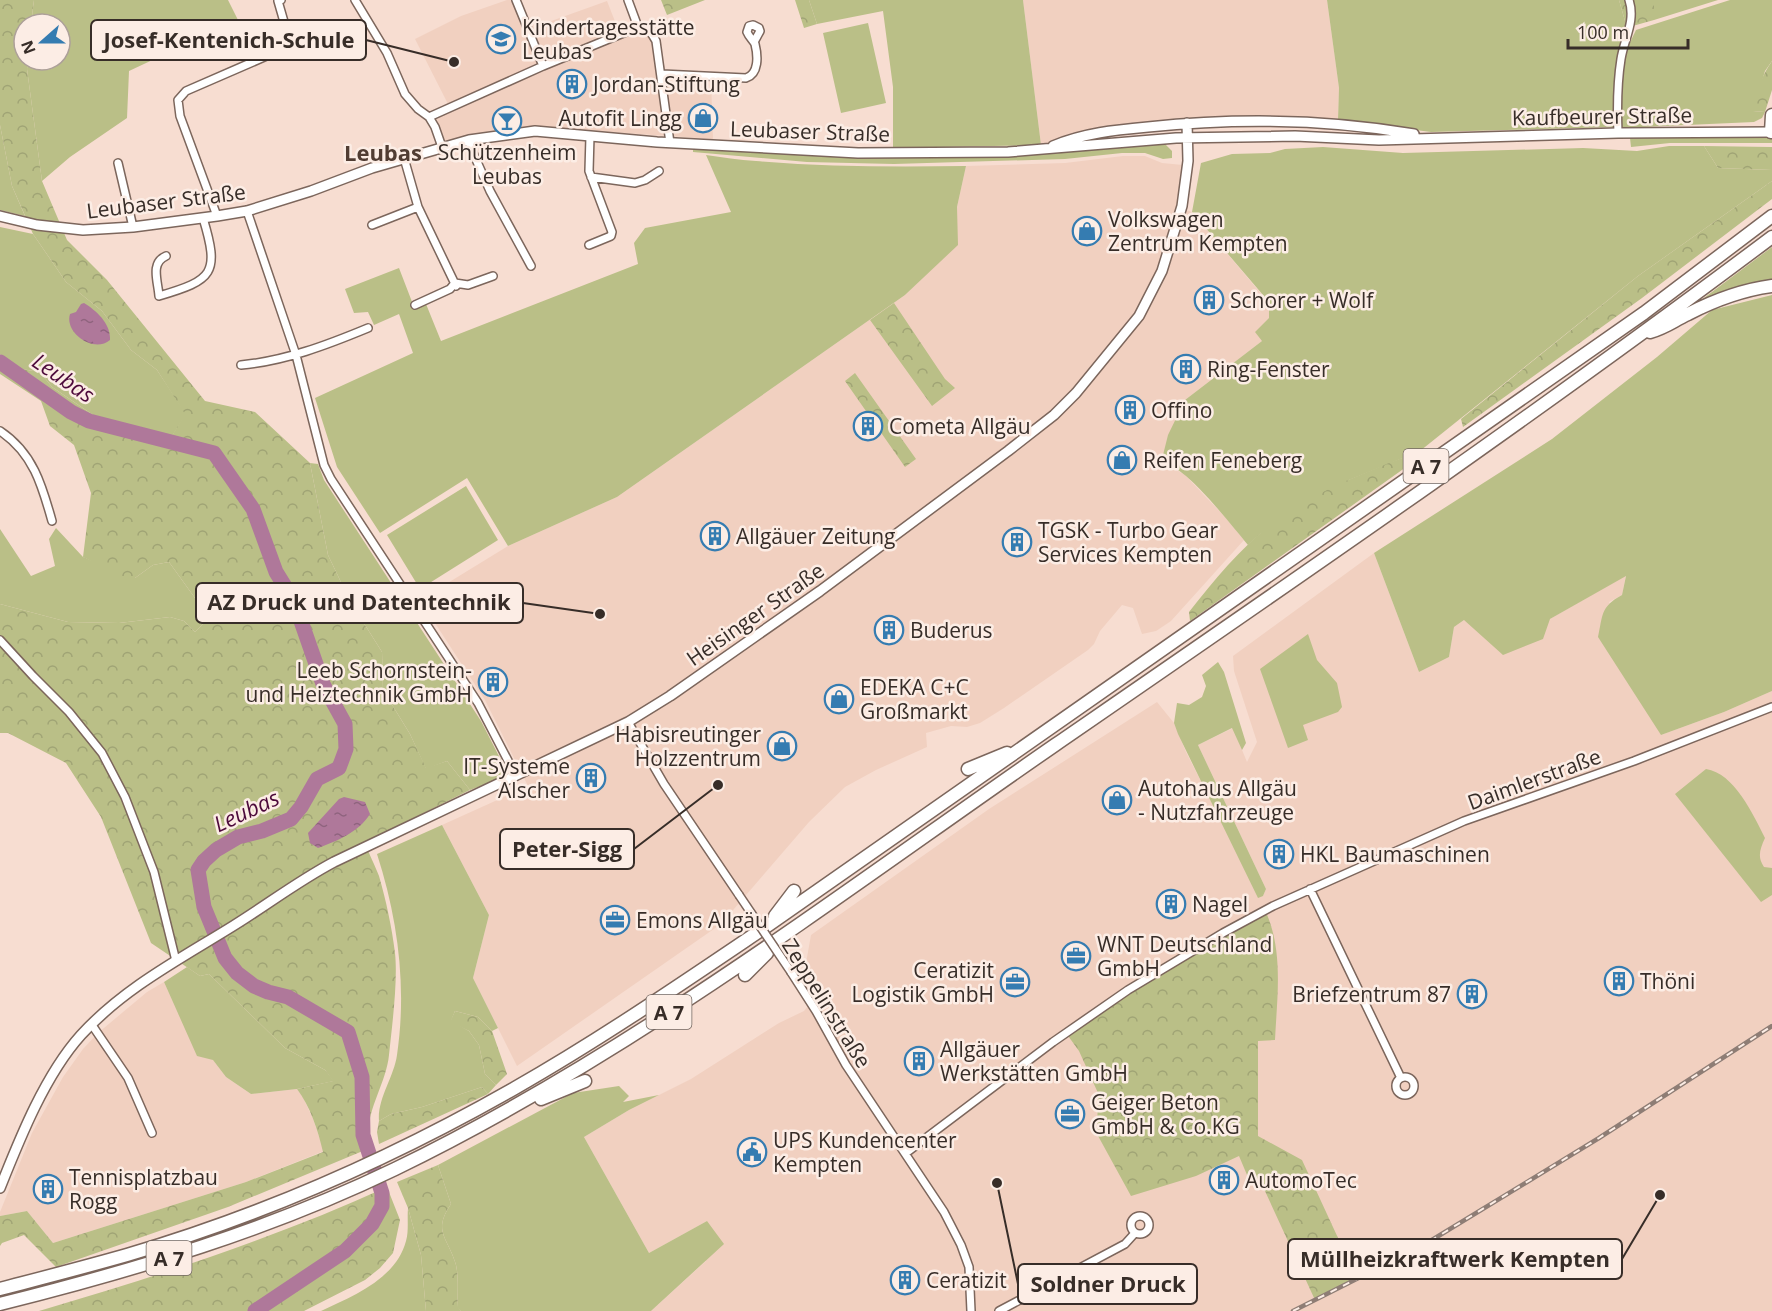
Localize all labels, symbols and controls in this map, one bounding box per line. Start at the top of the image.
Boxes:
north arrow [12,12,72,72]
scale bar [1568,12,1688,50]
place label: Kindertagesstätte Leubas [522,13,695,65]
callout: Josef-Kentenich-Schule [91,20,366,60]
text: 100 m [1577,20,1629,44]
school or university icon: Kindertagesstätte Leubas [485,23,517,55]
text: Josef-Kentenich-Schule [101,24,355,54]
text: N [15,37,41,57]
building icon: Jordan-Stiftung [556,68,588,100]
place label: Jordan-Stiftung [591,70,740,98]
street label: Kaufbeurer Straße [1512,100,1692,132]
shop icon: Autofit Lingg [687,102,719,134]
place label: Autofit Lingg [558,104,682,132]
bar icon: Schützenheim Leubas [491,105,523,137]
street label: Leubaser Straße [730,114,890,148]
district label: Leubas [344,137,422,167]
place label: Schützenheim Leubas [438,138,576,190]
street label: Leubaser Straße [85,177,247,225]
place label: Volkswagen Zentrum Kempten [1108,205,1288,257]
shop icon: Volkswagen Zentrum Kempten [1071,215,1103,247]
building icon: Schorer + Wolf [1193,284,1225,316]
place label: Schorer + Wolf [1230,286,1375,314]
water label: Leubas [27,345,101,409]
building icon: Ring-Fenster [1170,353,1202,385]
place label: Ring-Fenster [1207,355,1330,383]
building icon: Offino [1114,394,1146,426]
place label: Offino [1151,396,1212,424]
building icon: Cometa Allgäu [852,410,884,442]
place label: Cometa Allgäu [889,412,1031,440]
shop icon: Reifen Feneberg [1106,444,1138,476]
place label: Reifen Feneberg [1143,446,1302,474]
road number: A 7 [1404,449,1448,483]
place label: TGSK - Turbo Gear Services Kempten [1038,516,1219,568]
building icon: Allgäuer Zeitung [699,520,731,552]
place label: Allgäuer Zeitung [736,522,895,550]
building icon: TGSK - Turbo Gear Services Kempten [1001,526,1033,558]
street label: Heisinger Straße [681,556,829,672]
callout: AZ Druck und Datentechnik [196,583,523,623]
text: AZ Druck und Datentechnik [207,586,511,616]
building icon: Buderus [873,614,905,646]
place label: Buderus [910,616,993,644]
place label: Leeb Schornstein- und Heiztechnik GmbH [246,656,472,708]
building icon: Leeb Schornstein- und Heiztechnik GmbH [477,666,509,698]
place label: EDEKA C+C Großmarkt [860,673,969,725]
shop icon: EDEKA C+C Großmarkt [823,683,855,715]
place label: Habisreutinger Holzzentrum [615,720,761,772]
shop icon: Habisreutinger Holzzentrum [766,730,798,762]
street label: Daimlerstraße [1463,742,1605,816]
place label: IT-Systeme Alscher [463,752,570,804]
building icon: IT-Systeme Alscher [575,762,607,794]
place label: Autohaus Allgäu - Nutzfahrzeuge [1138,774,1297,826]
water label: Leubas [208,782,284,838]
shop icon: Autohaus Allgäu - Nutzfahrzeuge [1101,784,1133,816]
callout: Peter-Sigg [500,829,634,869]
text: Peter-Sigg [512,833,623,863]
building icon: HKL Baumaschinen [1263,838,1295,870]
place label: HKL Baumaschinen [1300,840,1490,868]
building icon: Nagel [1155,888,1187,920]
place label: Nagel [1192,890,1248,918]
office icon: Emons Allgäu [599,904,631,936]
place label: Emons Allgäu [636,906,768,934]
place label: WNT Deutschland GmbH [1097,930,1272,982]
street label: Zeppelinstraße [776,933,878,1073]
office icon: WNT Deutschland GmbH [1060,940,1092,972]
place label: Ceratizit Logistik GmbH [851,956,994,1008]
building icon: Thöni [1603,965,1635,997]
office icon: Ceratizit Logistik GmbH [999,966,1031,998]
place label: Thöni [1640,967,1695,995]
building icon: Briefzentrum 87 [1456,978,1488,1010]
place label: Briefzentrum 87 [1292,980,1451,1008]
road number: A 7 [646,995,692,1029]
place label: Allgäuer Werkstätten GmbH [940,1035,1128,1087]
building icon: Allgäuer Werkstätten GmbH [903,1045,935,1077]
place label: Geiger Beton GmbH & Co.KG [1091,1088,1240,1140]
office icon: Geiger Beton GmbH & Co.KG [1054,1098,1086,1130]
place label: UPS Kundencenter Kempten [773,1126,957,1178]
public building icon: UPS Kundencenter Kempten [736,1136,768,1168]
place label: Tennisplatzbau Rogg [69,1163,218,1215]
building icon: AutomoTec [1208,1164,1240,1196]
place label: AutomoTec [1245,1166,1357,1194]
building icon: Tennisplatzbau Rogg [32,1173,64,1205]
callout: Müllheizkraftwerk Kempten [1288,1239,1622,1279]
road number: A 7 [146,1241,192,1275]
text: Müllheizkraftwerk Kempten [1300,1243,1610,1273]
building icon: Ceratizit [889,1264,921,1296]
callout: Soldner Druck [1018,1264,1197,1304]
place label: Ceratizit [926,1266,1007,1294]
text: Soldner Druck [1030,1268,1186,1298]

